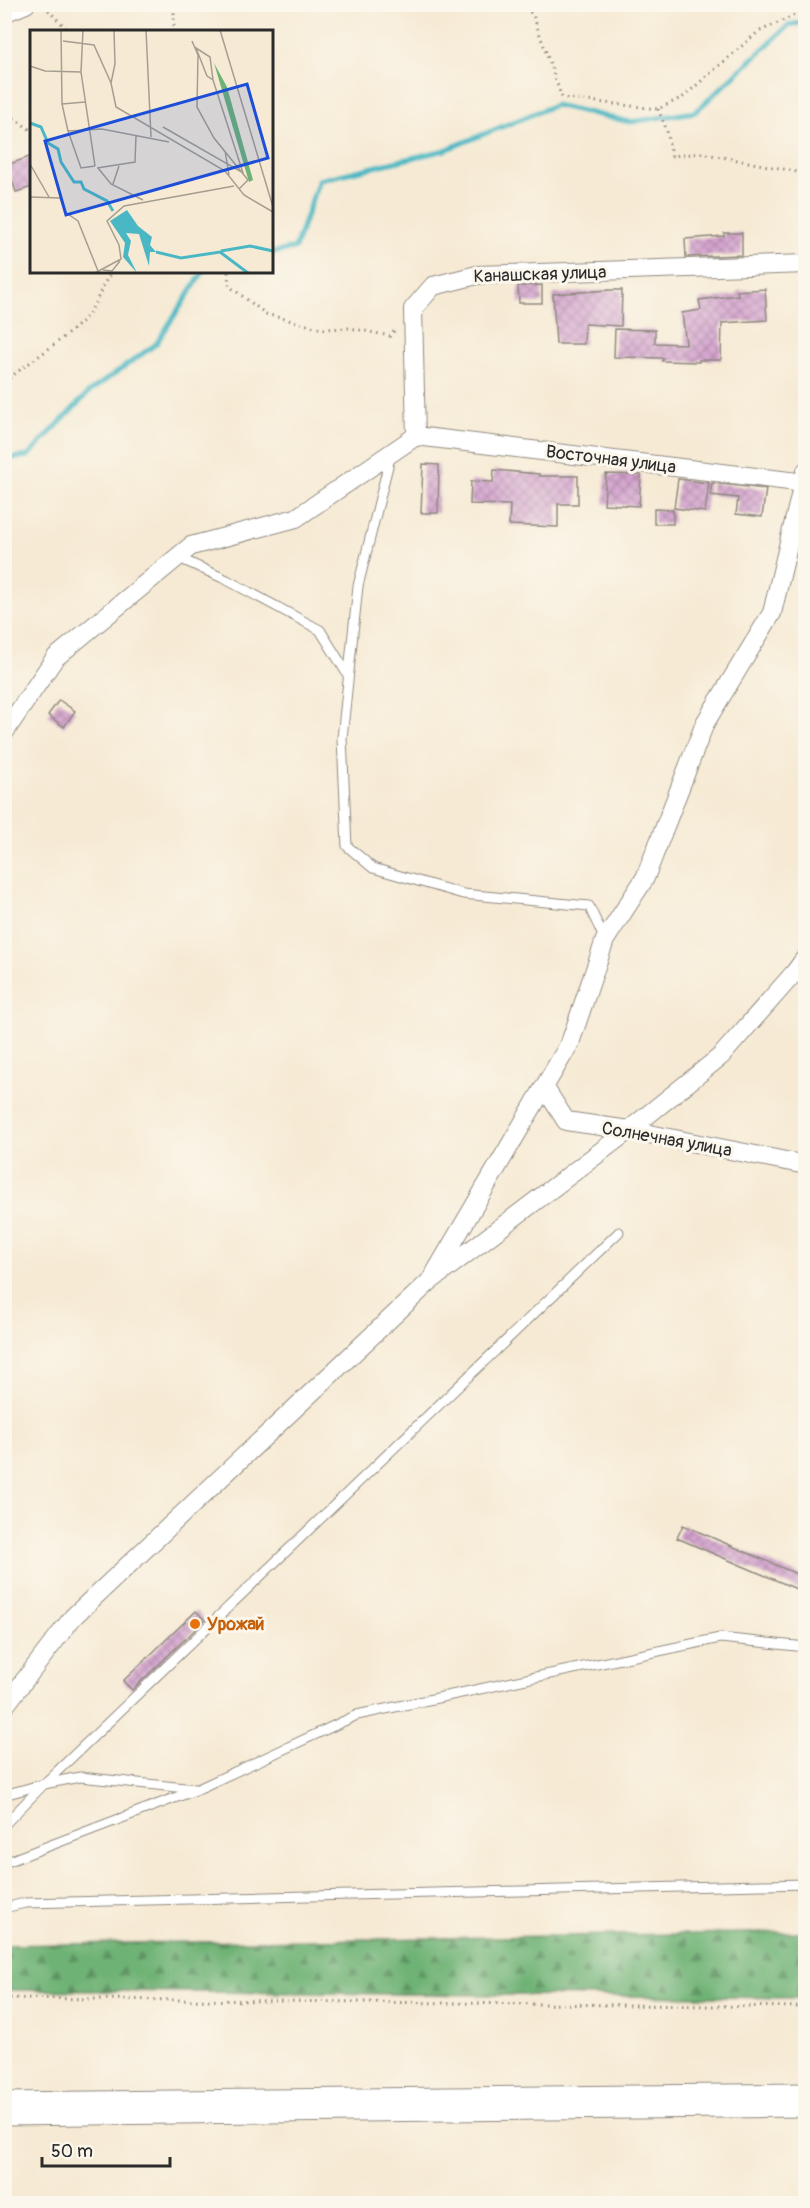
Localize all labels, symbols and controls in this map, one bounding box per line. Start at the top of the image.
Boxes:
inset map [30,30,273,273]
street label: Канашская улица [473,261,607,288]
street label: Восточная улица [545,440,677,479]
street label: Солнечная улица [600,1117,734,1162]
place label: Урожай [207,1613,265,1636]
marker: Урожай [188,1617,202,1631]
scale bar [42,2130,170,2168]
text: 50 m [51,2140,93,2163]

